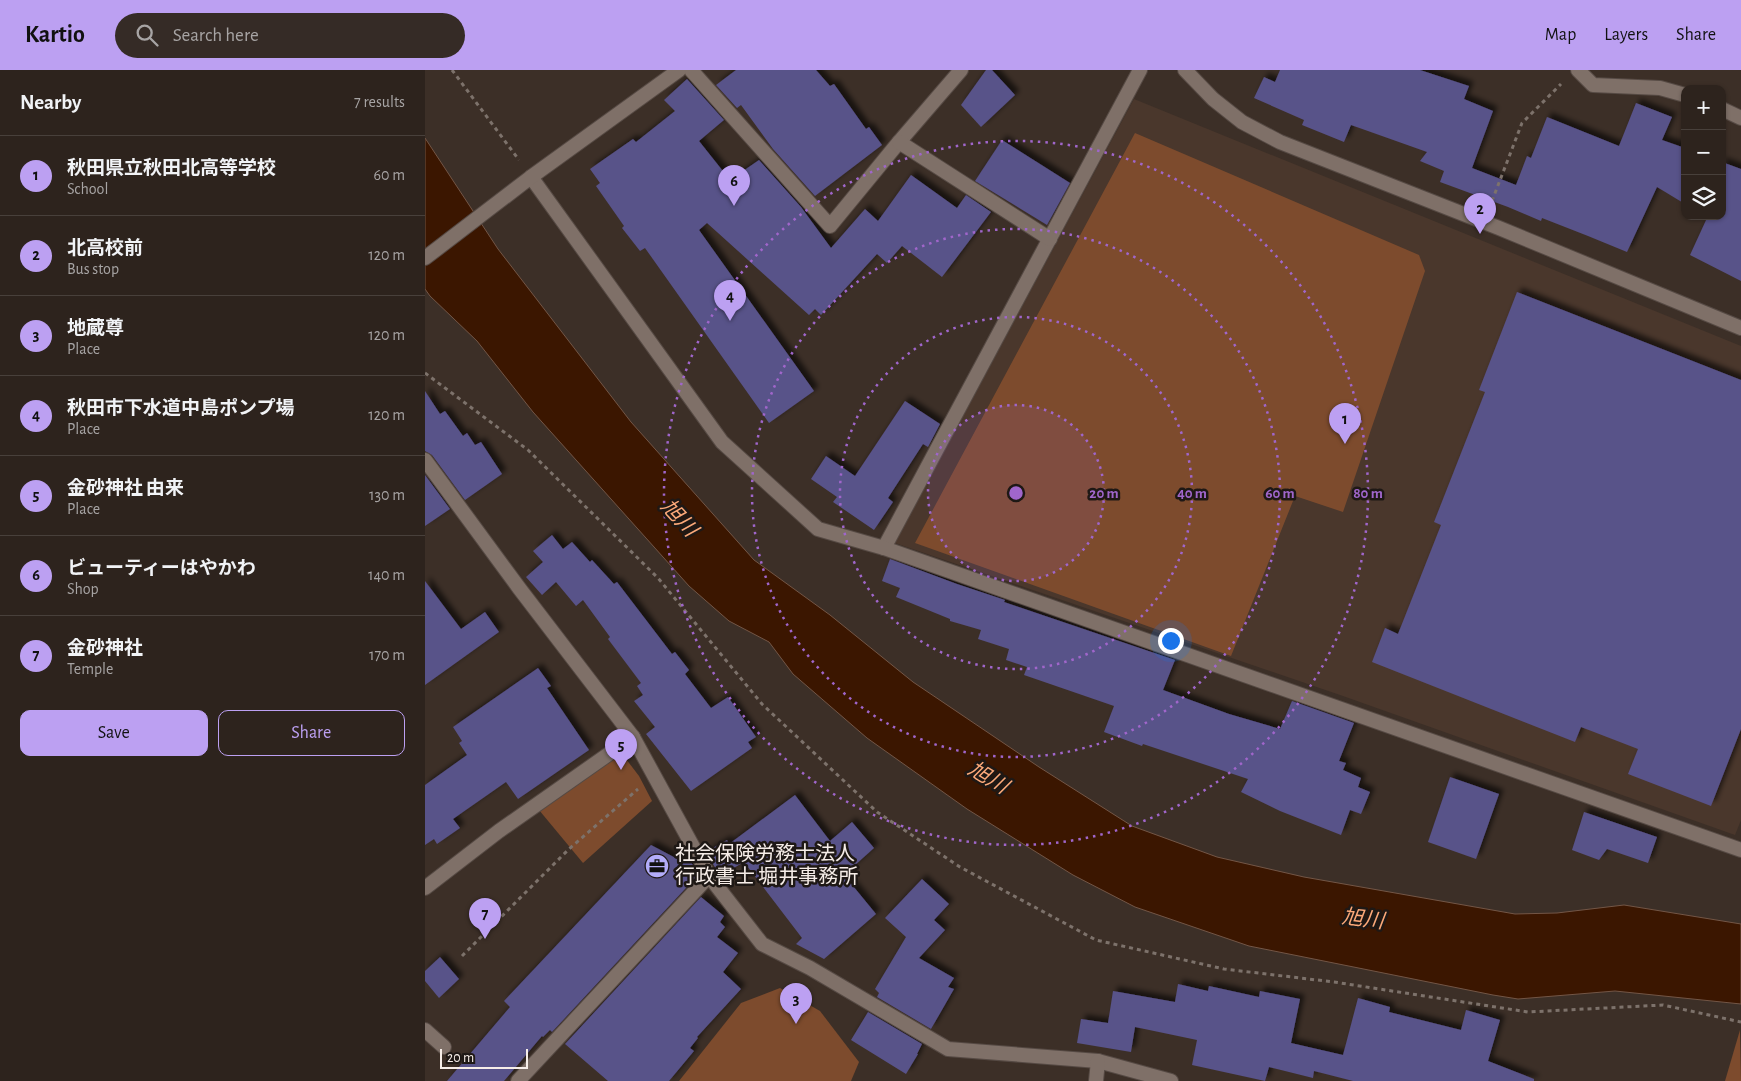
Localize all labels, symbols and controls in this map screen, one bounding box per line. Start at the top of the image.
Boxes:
search box [115,13,465,58]
icon: search [133,21,161,49]
text: Kartio [25,23,85,47]
text: Search here [173,26,259,45]
text: Map [1545,26,1576,44]
text: Layers [1604,26,1648,44]
text: Share [1676,26,1716,44]
map controls [1681,85,1726,220]
button: + [1681,85,1726,130]
text: Nearby [20,92,81,113]
text: 7 results [354,94,405,110]
button: − [1681,130,1726,175]
text: 秋田県立秋田北高等学校 [67,159,276,178]
pin: 6 [718,165,750,206]
text: 1 [33,167,39,183]
text: 60 m [374,167,405,183]
button: layers [1681,175,1726,220]
text: School [67,181,108,197]
pin: 2 [1464,193,1496,234]
text: 北高校前 [67,239,143,258]
text: 2 [32,247,40,263]
text: 120 m [368,247,405,263]
text: Bus stop [67,261,119,277]
pin: 4 [714,280,746,321]
text: 地蔵尊 [67,319,124,338]
text: 3 [33,327,39,343]
text: 120 m [368,327,405,343]
text: Place [67,341,100,357]
text: 秋田市下水道中島ポンプ場 [67,399,294,418]
pin: 1 [1329,403,1361,444]
text: 4 [32,407,40,423]
text: 120 m [368,407,405,423]
text: Place [67,421,100,437]
text: 金砂神社 由来 [67,479,184,498]
centre of rings [1007,484,1025,502]
text: 20 m [1089,486,1119,501]
text: 40 m [1177,486,1207,501]
text: 60 m [1265,486,1295,501]
text: 80 m [1353,486,1383,501]
text: 5 [33,487,39,503]
text: 130 m [369,487,405,503]
water label: 旭川 [657,495,703,542]
text: Place [67,501,100,517]
text: ビューティーはやかわ [67,559,256,578]
text: 6 [32,567,40,583]
text: 140 m [368,567,405,583]
text: Shop [67,581,99,597]
your location [1158,628,1184,654]
text: 金砂神社 [67,639,143,658]
text: 7 [33,647,39,663]
text: 170 m [369,647,405,663]
text: Temple [67,661,113,677]
button: Save [20,710,208,756]
button: Share [218,710,405,756]
pin: 5 [605,729,637,770]
water label: 旭川 [965,757,1014,799]
place label: 社会保険労務士法人 行政書士 堀井事務所 [675,842,858,887]
office icon: 社会保険労務士法人 行政書士 堀井事務所 [644,853,670,879]
pin: 7 [469,898,501,939]
water label: 旭川 [1341,905,1387,932]
pin: 3 [780,983,812,1024]
scale bar [440,1046,527,1069]
text: 20 m [447,1051,474,1065]

